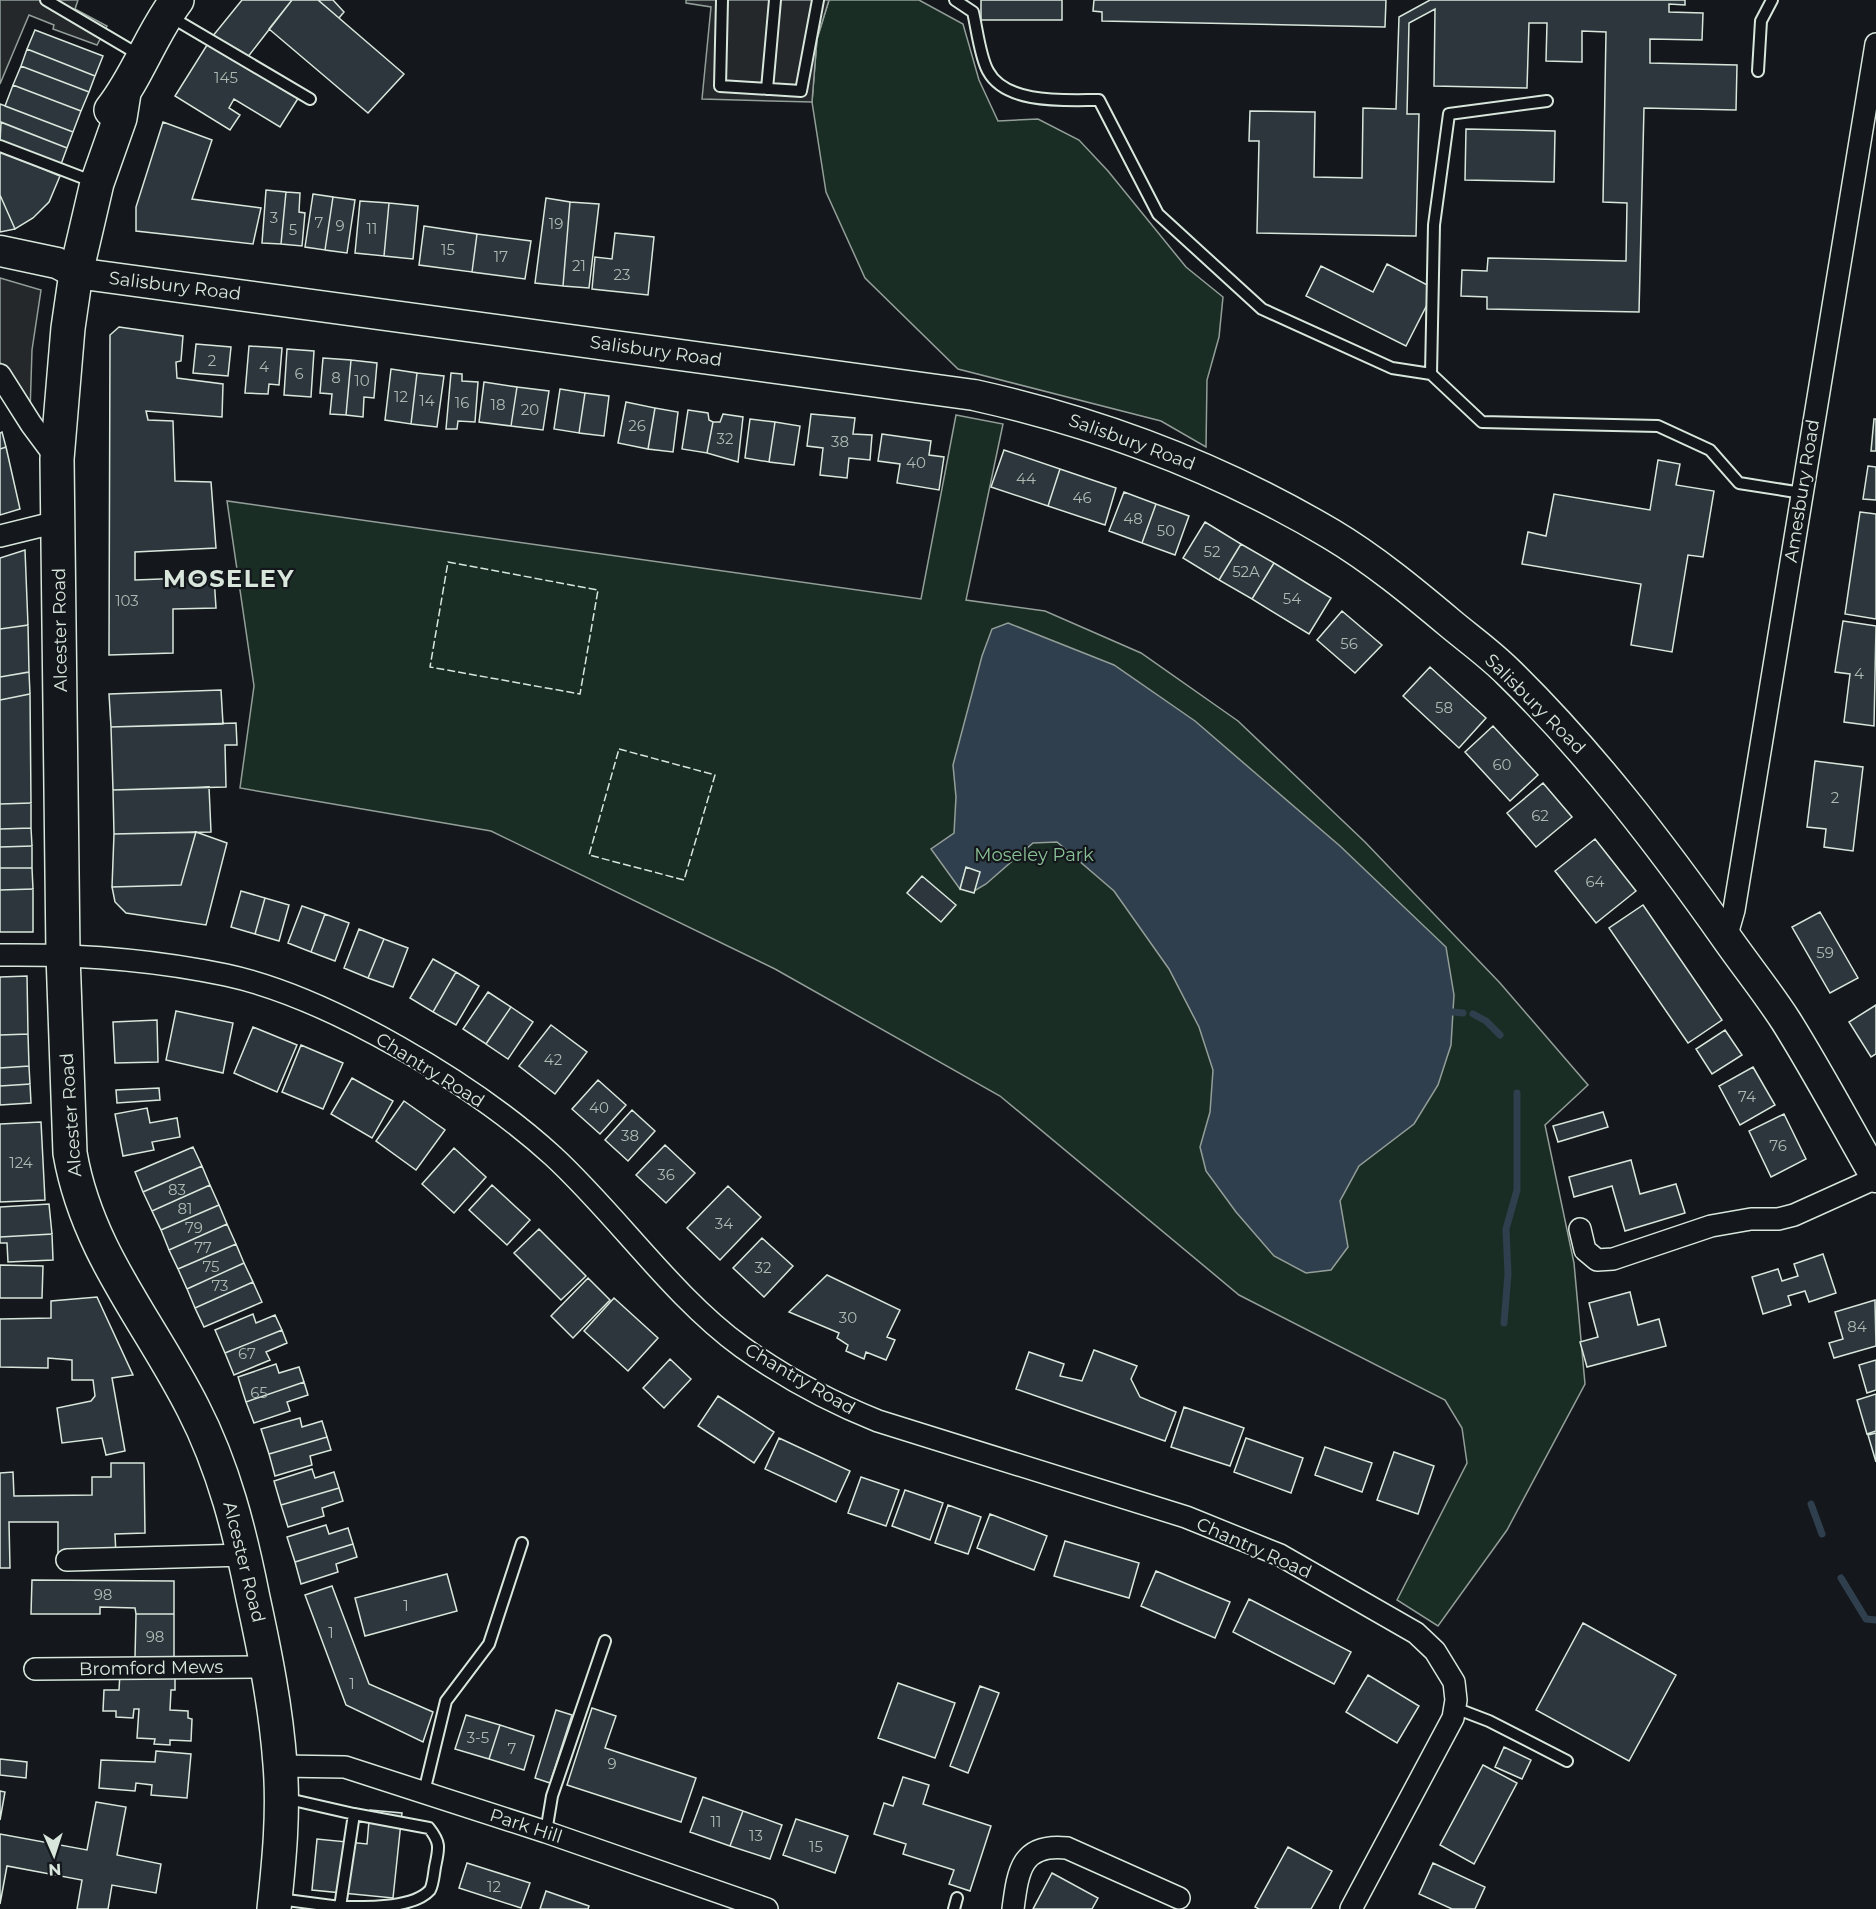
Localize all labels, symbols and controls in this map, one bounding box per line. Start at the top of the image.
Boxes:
house number: 145 [214,68,238,87]
house number: 3 [270,208,278,227]
house number: 7 [315,213,324,232]
house number: 19 [549,214,563,233]
house number: 9 [335,216,345,235]
house number: 11 [367,219,377,238]
house number: 5 [289,220,297,239]
house number: 15 [441,240,455,259]
house number: 17 [494,247,508,266]
house number: 21 [572,256,586,275]
house number: 23 [614,265,630,284]
street label: Salisbury Road [108,267,242,305]
street label: Salisbury Road [589,331,723,371]
house number: 2 [208,351,216,370]
house number: 4 [259,357,269,376]
house number: 6 [294,364,304,383]
house number: 8 [331,368,341,387]
house number: 10 [354,371,370,390]
house number: 12 [394,387,408,406]
house number: 14 [419,391,435,410]
house number: 16 [455,393,469,412]
house number: 18 [491,395,506,414]
house number: 20 [521,400,539,419]
street label: Salisbury Road [1066,409,1198,475]
house number: 26 [628,416,646,435]
street label: Amesbury Road [1780,418,1824,564]
house number: 32 [717,429,733,448]
house number: 38 [831,432,849,451]
house number: 40 [906,453,926,472]
house number: 44 [1016,469,1036,488]
house number: 46 [1072,488,1092,507]
house number: 48 [1123,509,1143,528]
house number: 50 [1157,521,1175,540]
house number: 52 [1204,542,1220,561]
house number: 52A [1232,562,1260,581]
district label: MOSELEY [163,564,295,593]
street label: Alcester Road [48,568,72,692]
house number: 54 [1283,589,1301,608]
house number: 103 [115,591,139,610]
house number: 56 [1340,634,1358,653]
street label: Salisbury Road [1480,649,1590,759]
house number: 4 [1854,664,1864,683]
house number: 58 [1435,698,1453,717]
house number: 60 [1492,755,1512,774]
house number: 2 [1831,788,1839,807]
house number: 62 [1531,806,1549,825]
park label: Moseley Park [974,844,1094,866]
house number: 64 [1585,872,1605,891]
house number: 59 [1816,943,1834,962]
street label: Chantry Road [372,1028,488,1112]
house number: 42 [544,1050,562,1069]
street label: Alcester Road [56,1052,86,1178]
house number: 74 [1738,1087,1756,1106]
house number: 40 [589,1098,609,1117]
house number: 38 [621,1126,639,1145]
house number: 76 [1769,1136,1787,1155]
house number: 124 [9,1153,33,1172]
house number: 36 [657,1165,675,1184]
house number: 83 [168,1180,186,1199]
house number: 81 [178,1199,193,1218]
house number: 34 [715,1214,733,1233]
house number: 79 [185,1218,203,1237]
house number: 77 [194,1238,212,1257]
house number: 75 [202,1257,220,1276]
house number: 32 [755,1258,771,1277]
house number: 73 [211,1276,229,1295]
house number: 30 [839,1308,857,1327]
house number: 84 [1847,1317,1867,1336]
street label: Chantry Road [741,1339,859,1419]
house number: 67 [238,1344,256,1363]
house number: 65 [250,1383,268,1402]
street label: Alcester Road [218,1499,270,1625]
street label: Chantry Road [1193,1513,1315,1583]
house number: 98 [94,1585,112,1604]
house number: 1 [403,1596,409,1615]
house number: 1 [328,1623,334,1642]
house number: 98 [146,1627,164,1646]
street label: Bromford Mews [79,1656,224,1680]
house number: 1 [349,1674,355,1693]
house number: 3-5 [467,1728,489,1747]
house number: 7 [508,1739,517,1758]
house number: 9 [607,1754,617,1773]
street label: Park Hill [487,1804,565,1848]
house number: 11 [711,1812,721,1831]
north arrow [24,1825,84,1885]
house number: 13 [749,1826,763,1845]
house number: 15 [809,1837,823,1856]
text: N [48,1860,62,1879]
house number: 12 [487,1877,501,1896]

